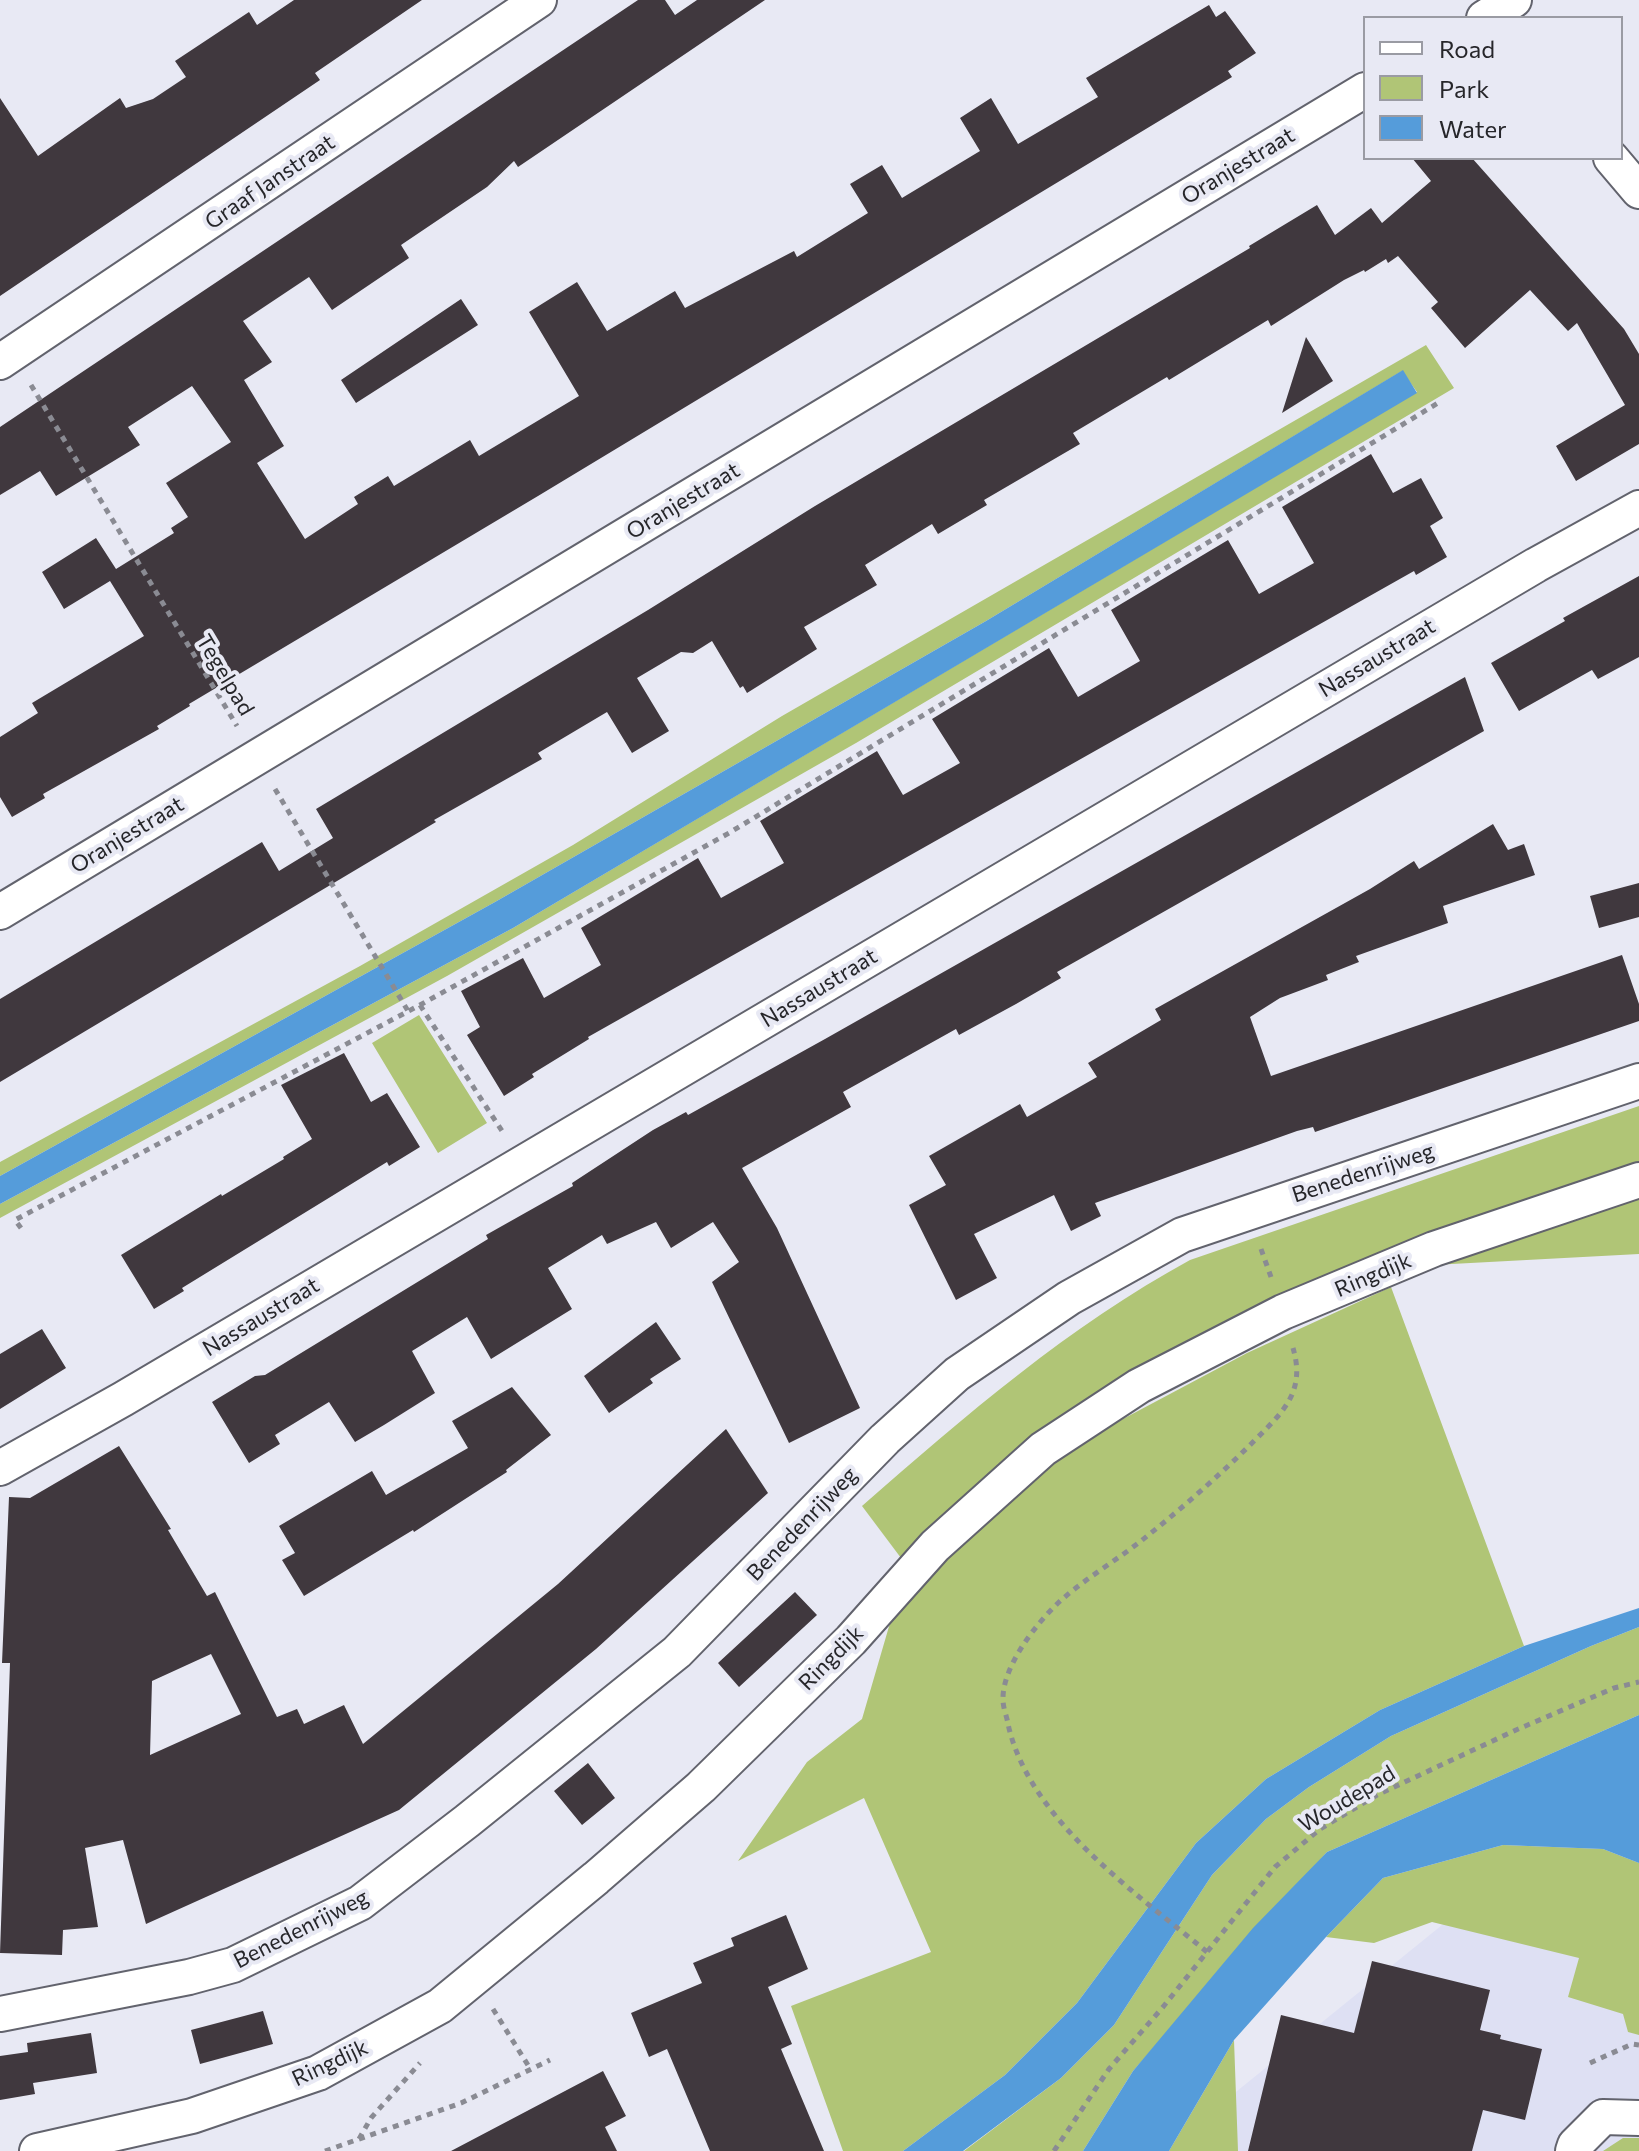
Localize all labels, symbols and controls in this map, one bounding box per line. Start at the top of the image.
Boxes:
legend [1363,16,1623,160]
text: Road [1439,34,1495,63]
text: Park [1439,74,1489,103]
text: Water [1439,114,1507,143]
street label: Oranjestraat [1177,122,1299,210]
street label: Graaf Janstraat [200,129,340,235]
street label: Oranjestraat [622,457,744,545]
street label: Nassaustraat [1314,613,1440,703]
street label: Tegelpad [190,630,260,720]
street label: Oranjestraat [66,791,188,879]
street label: Nassaustraat [756,943,882,1033]
street label: Benedenrijweg [1289,1138,1437,1208]
street label: Ringdijk [1331,1247,1415,1303]
street label: Nassaustraat [198,1272,324,1362]
street label: Benedenrijweg [741,1462,863,1586]
street label: Ringdijk [793,1620,869,1696]
street label: Woudepad [1294,1760,1400,1838]
street label: Benedenrijweg [229,1884,373,1974]
street label: Ringdijk [288,2034,372,2092]

